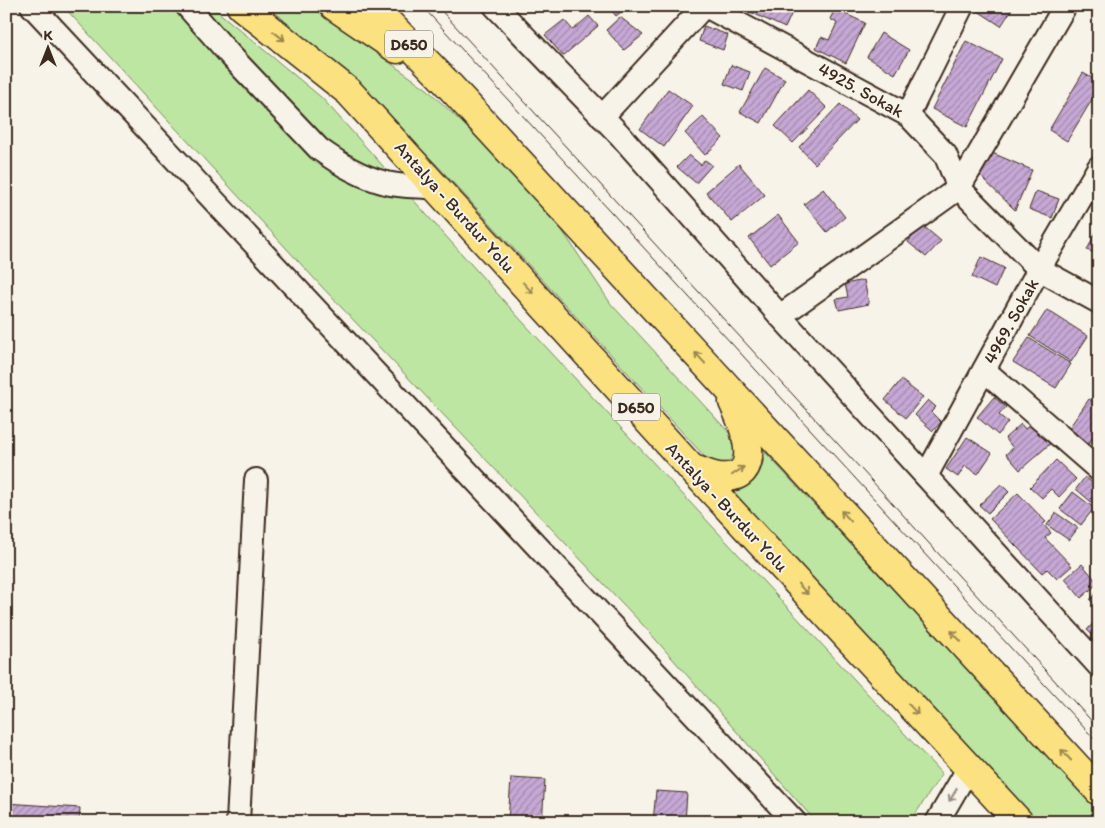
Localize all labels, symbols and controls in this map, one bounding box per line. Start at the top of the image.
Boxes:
north arrow [22,22,72,72]
text: K [44,27,54,44]
one-way arrow [272,31,285,42]
road number: D650 [385,31,433,58]
street label: 4925. Sokak [814,58,908,122]
street label: Antalya - Burdur Yolu [390,137,520,277]
street label: 4969. Sokak [979,274,1043,368]
one-way arrow [522,282,534,295]
one-way arrow [694,351,706,364]
road number: D650 [612,394,660,421]
street label: Antalya - Burdur Yolu [661,437,793,577]
one-way arrow [731,466,745,476]
one-way arrow [840,510,852,523]
one-way arrow [797,583,809,595]
one-way arrow [950,629,962,642]
one-way arrow [907,702,919,715]
one-way arrow [1060,749,1072,762]
one-way arrow [947,788,957,802]

